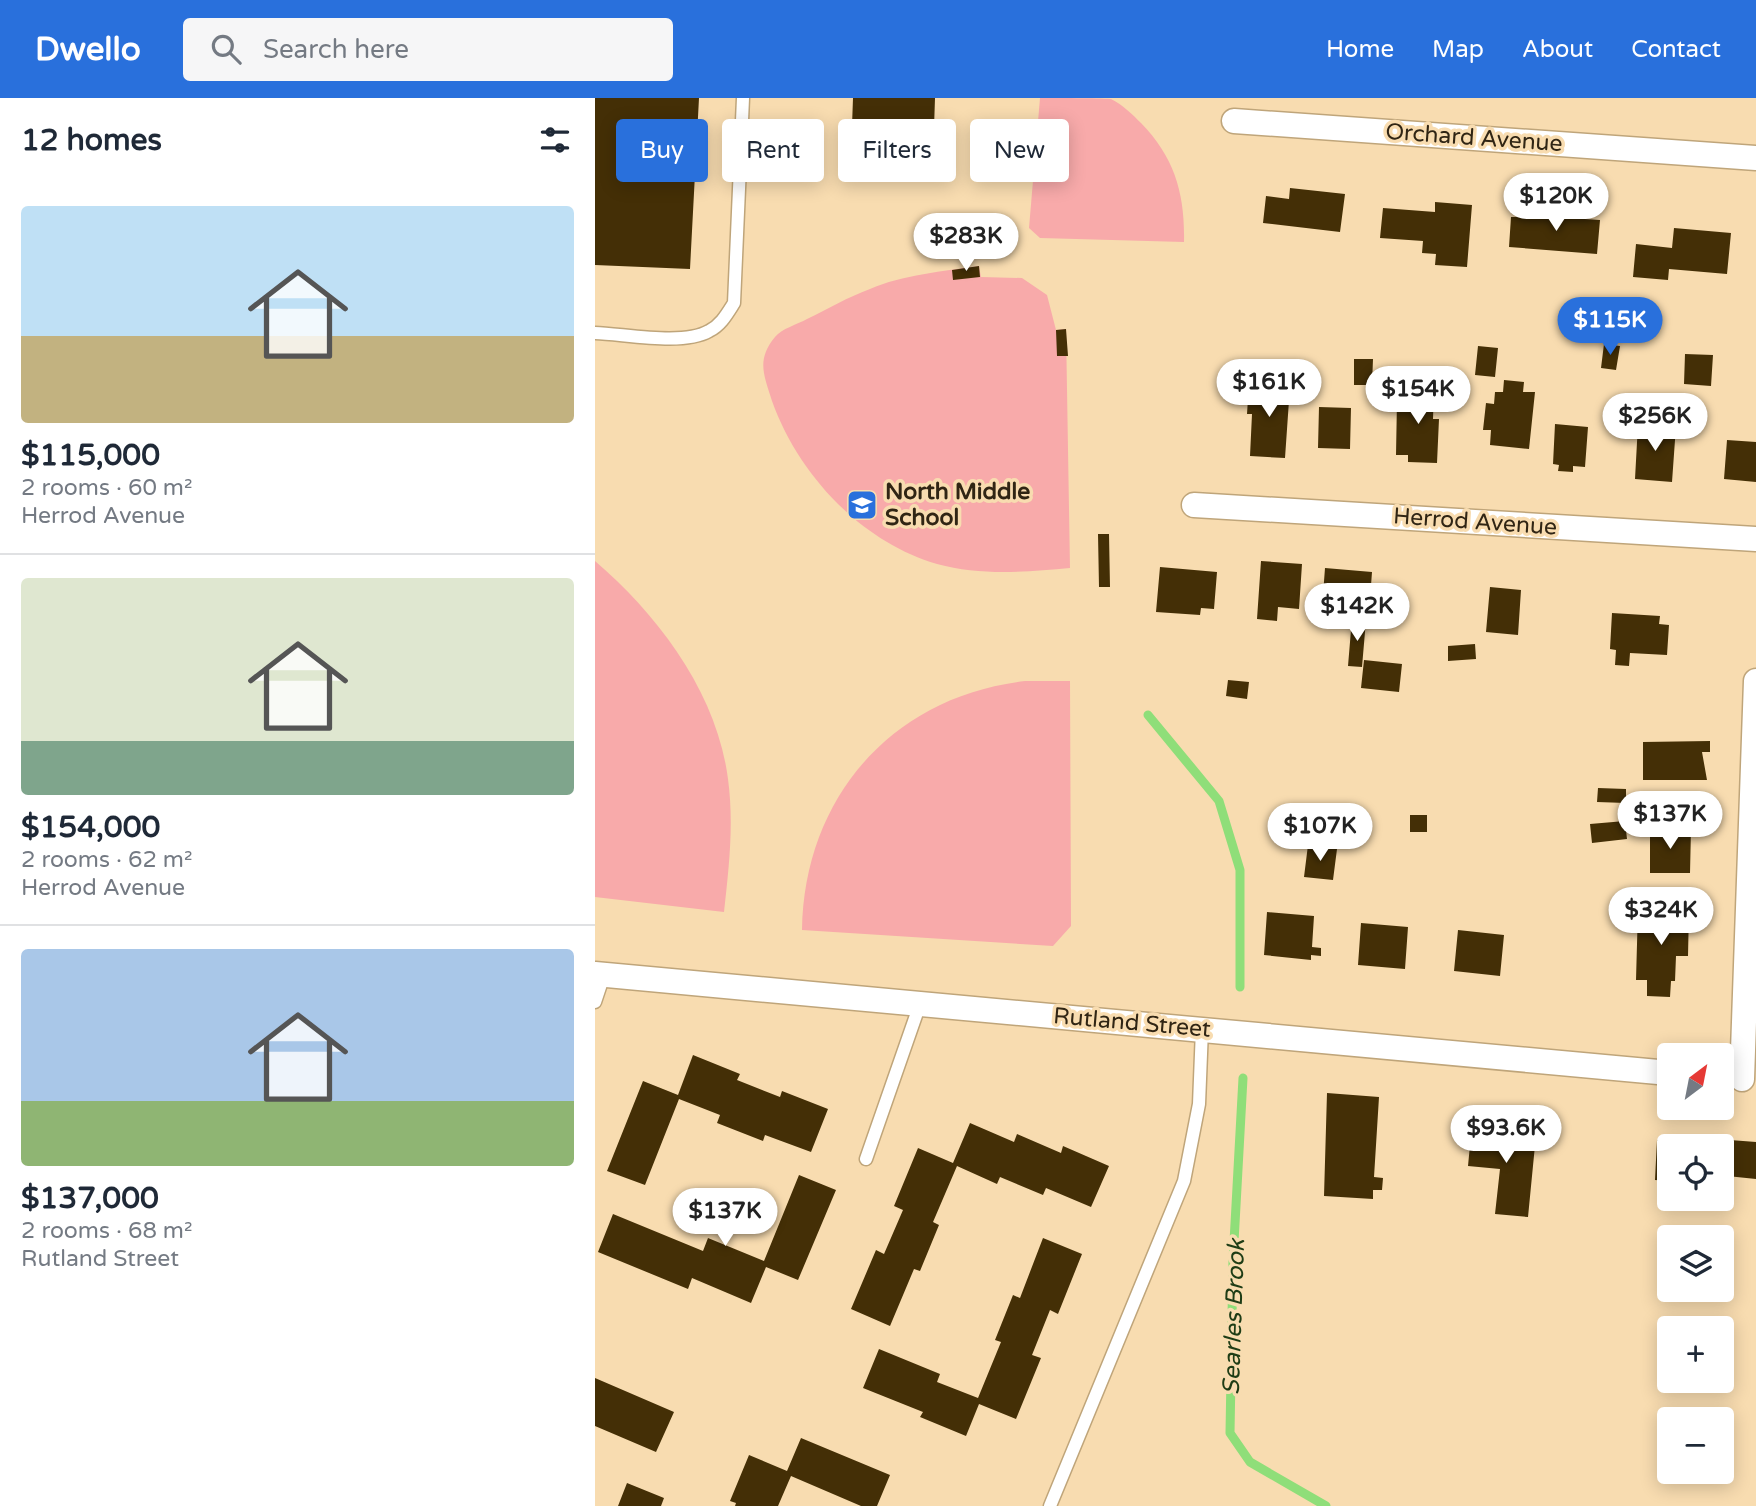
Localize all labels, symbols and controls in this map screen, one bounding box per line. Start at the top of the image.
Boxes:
search box [183,18,673,81]
text: Dwello [35,30,141,69]
icon: search [207,30,245,68]
text: Search here [263,34,409,65]
text: Home [1326,35,1394,64]
text: Map [1432,35,1484,64]
text: About [1522,35,1593,64]
text: Contact [1631,35,1721,64]
street label: Orchard Avenue [1385,118,1563,158]
chip: Buy [616,119,708,182]
chip: Rent [722,119,824,182]
chip: Filters [838,119,956,182]
chip: New [970,119,1069,182]
icon: filters [536,121,574,159]
text: 12 homes [21,122,162,159]
pin: $120K [1507,174,1605,233]
text: $120K [1520,182,1592,210]
pin: $283K [917,214,1015,273]
text: $283K [930,222,1002,250]
icon: home [235,251,361,377]
pin: $115K [1561,298,1659,357]
text: $115K [1574,306,1646,334]
pin: $161K [1220,360,1318,419]
pin: $154K [1369,366,1467,426]
text: $161K [1233,368,1305,396]
text: $154K [1382,375,1454,403]
pin: $256K [1606,394,1704,453]
text: $256K [1619,402,1691,430]
text: $115,000 [21,437,160,474]
text: 2 rooms · 60 m² [21,474,192,502]
place label: North Middle School [885,478,1030,532]
school or university icon: North Middle School [845,488,879,522]
text: Herrod Avenue [21,502,185,530]
street label: Herrod Avenue [1392,502,1558,542]
pin: $142K [1308,584,1406,643]
text: $142K [1321,592,1393,620]
icon: home [235,623,361,749]
pin: $137K [1621,792,1719,851]
text: $137K [1634,800,1706,828]
pin: $107K [1271,804,1369,863]
text: $154,000 [21,809,160,846]
text: $107K [1284,812,1356,840]
text: 2 rooms · 62 m² [21,846,192,874]
text: Herrod Avenue [21,874,185,902]
pin: $324K [1612,888,1710,947]
text: $324K [1625,896,1697,924]
icon: home [235,994,361,1120]
street label: Rutland Street [1052,1002,1212,1044]
north arrow [1657,1043,1734,1120]
map controls [1657,1043,1734,1484]
pin: $93.6K [1449,1105,1563,1165]
text: $93.6K [1467,1114,1545,1142]
button: locate [1657,1134,1734,1211]
text: $137,000 [21,1180,159,1217]
pin: $137K [676,1188,774,1248]
text: $137K [689,1197,761,1225]
text: 2 rooms · 68 m² [21,1217,192,1245]
button: layers [1657,1225,1734,1302]
water label: Searles Brook [1217,1237,1251,1395]
text: Rutland Street [21,1245,179,1273]
button: + [1657,1316,1734,1393]
button: − [1657,1407,1734,1484]

